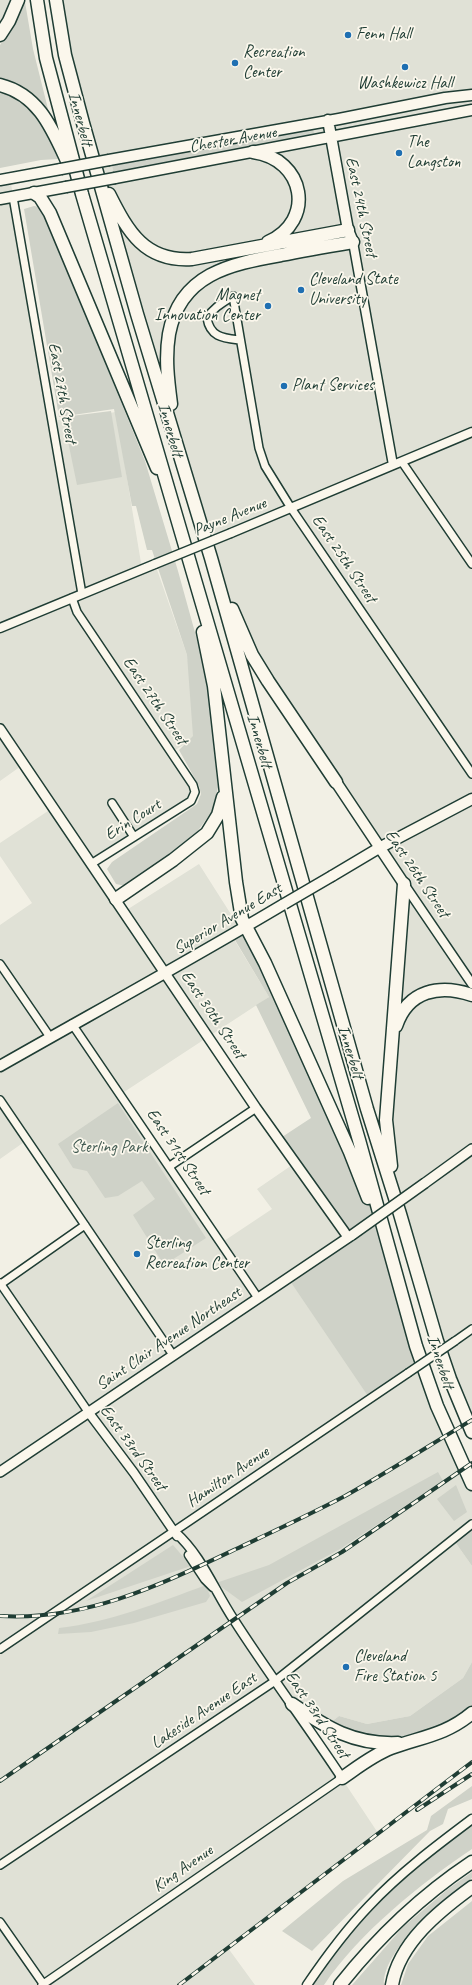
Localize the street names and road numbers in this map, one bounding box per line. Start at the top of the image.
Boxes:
street label: Innerbelt [63,90,97,148]
street label: Chester Avenue [188,122,278,158]
street label: East 24th Street [340,155,382,259]
street label: East 27th Street [43,341,81,445]
street label: Innerbelt [153,401,187,459]
street label: Payne Avenue [191,493,269,541]
street label: East 25th Street [307,511,381,607]
street label: East 27th Street [118,653,192,749]
street label: Innerbelt [242,712,276,770]
street label: Erin Court [101,795,165,845]
street label: East 26th Street [380,826,454,922]
street label: Superior Avenue East [170,879,286,959]
street label: East 30th Street [176,967,250,1063]
street label: Innerbelt [332,1023,368,1081]
street label: East 31st Street [142,1105,214,1199]
street label: Saint Clair Avenue Northeast [93,1283,245,1395]
street label: Innerbelt [422,1333,458,1391]
street label: East 33rd Street [95,1401,171,1495]
street label: Hamilton Avenue [183,1442,273,1512]
street label: East 33rd Street [280,1667,354,1763]
street label: Lakeside Avenue East [147,1668,261,1754]
street label: King Avenue [149,1841,217,1897]

